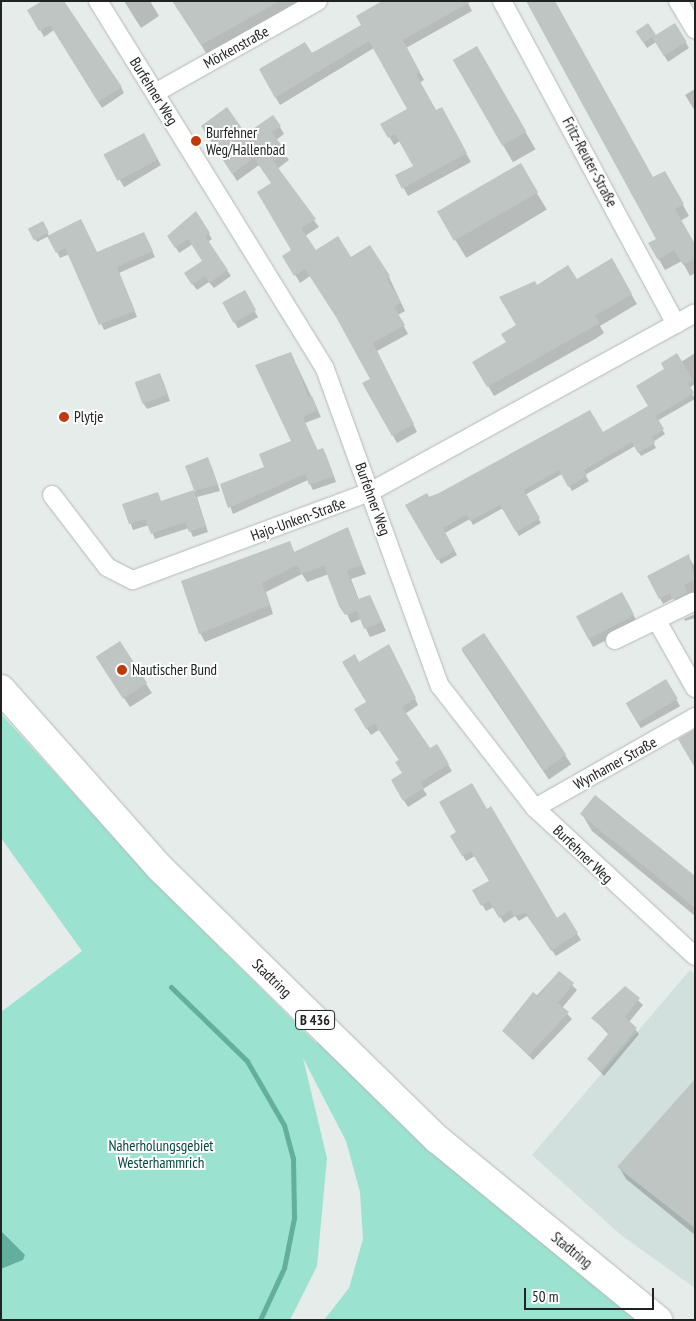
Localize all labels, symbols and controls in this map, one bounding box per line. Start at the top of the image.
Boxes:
street label: Mörkenstraße [200,22,272,72]
street label: Burfehner Weg [126,54,182,128]
street label: Fritz-Reuter-Straße [559,114,621,210]
place label: Burfehner Weg/Hallenbad [206,123,285,158]
marker: Burfehner Weg/Hallenbad [190,135,202,147]
place label: Plytje [74,408,103,426]
marker: Plytje [58,411,70,423]
street label: Burfehner Weg [351,460,395,538]
street label: Hajo-Unken-Straße [248,494,348,544]
place label: Nautischer Bund [132,661,217,679]
marker: Nautischer Bund [116,664,128,676]
street label: Wynhamer Straße [570,733,660,793]
street label: Burfehner Weg [549,821,617,887]
street label: Stadtring [249,955,295,1001]
road number: B 436 [295,1008,335,1032]
park label: Naherholungsgebiet Westerhammrich [109,1136,213,1171]
street label: Stadtring [548,1228,596,1272]
scale bar [526,1278,656,1310]
text: 50 m [532,1287,558,1306]

